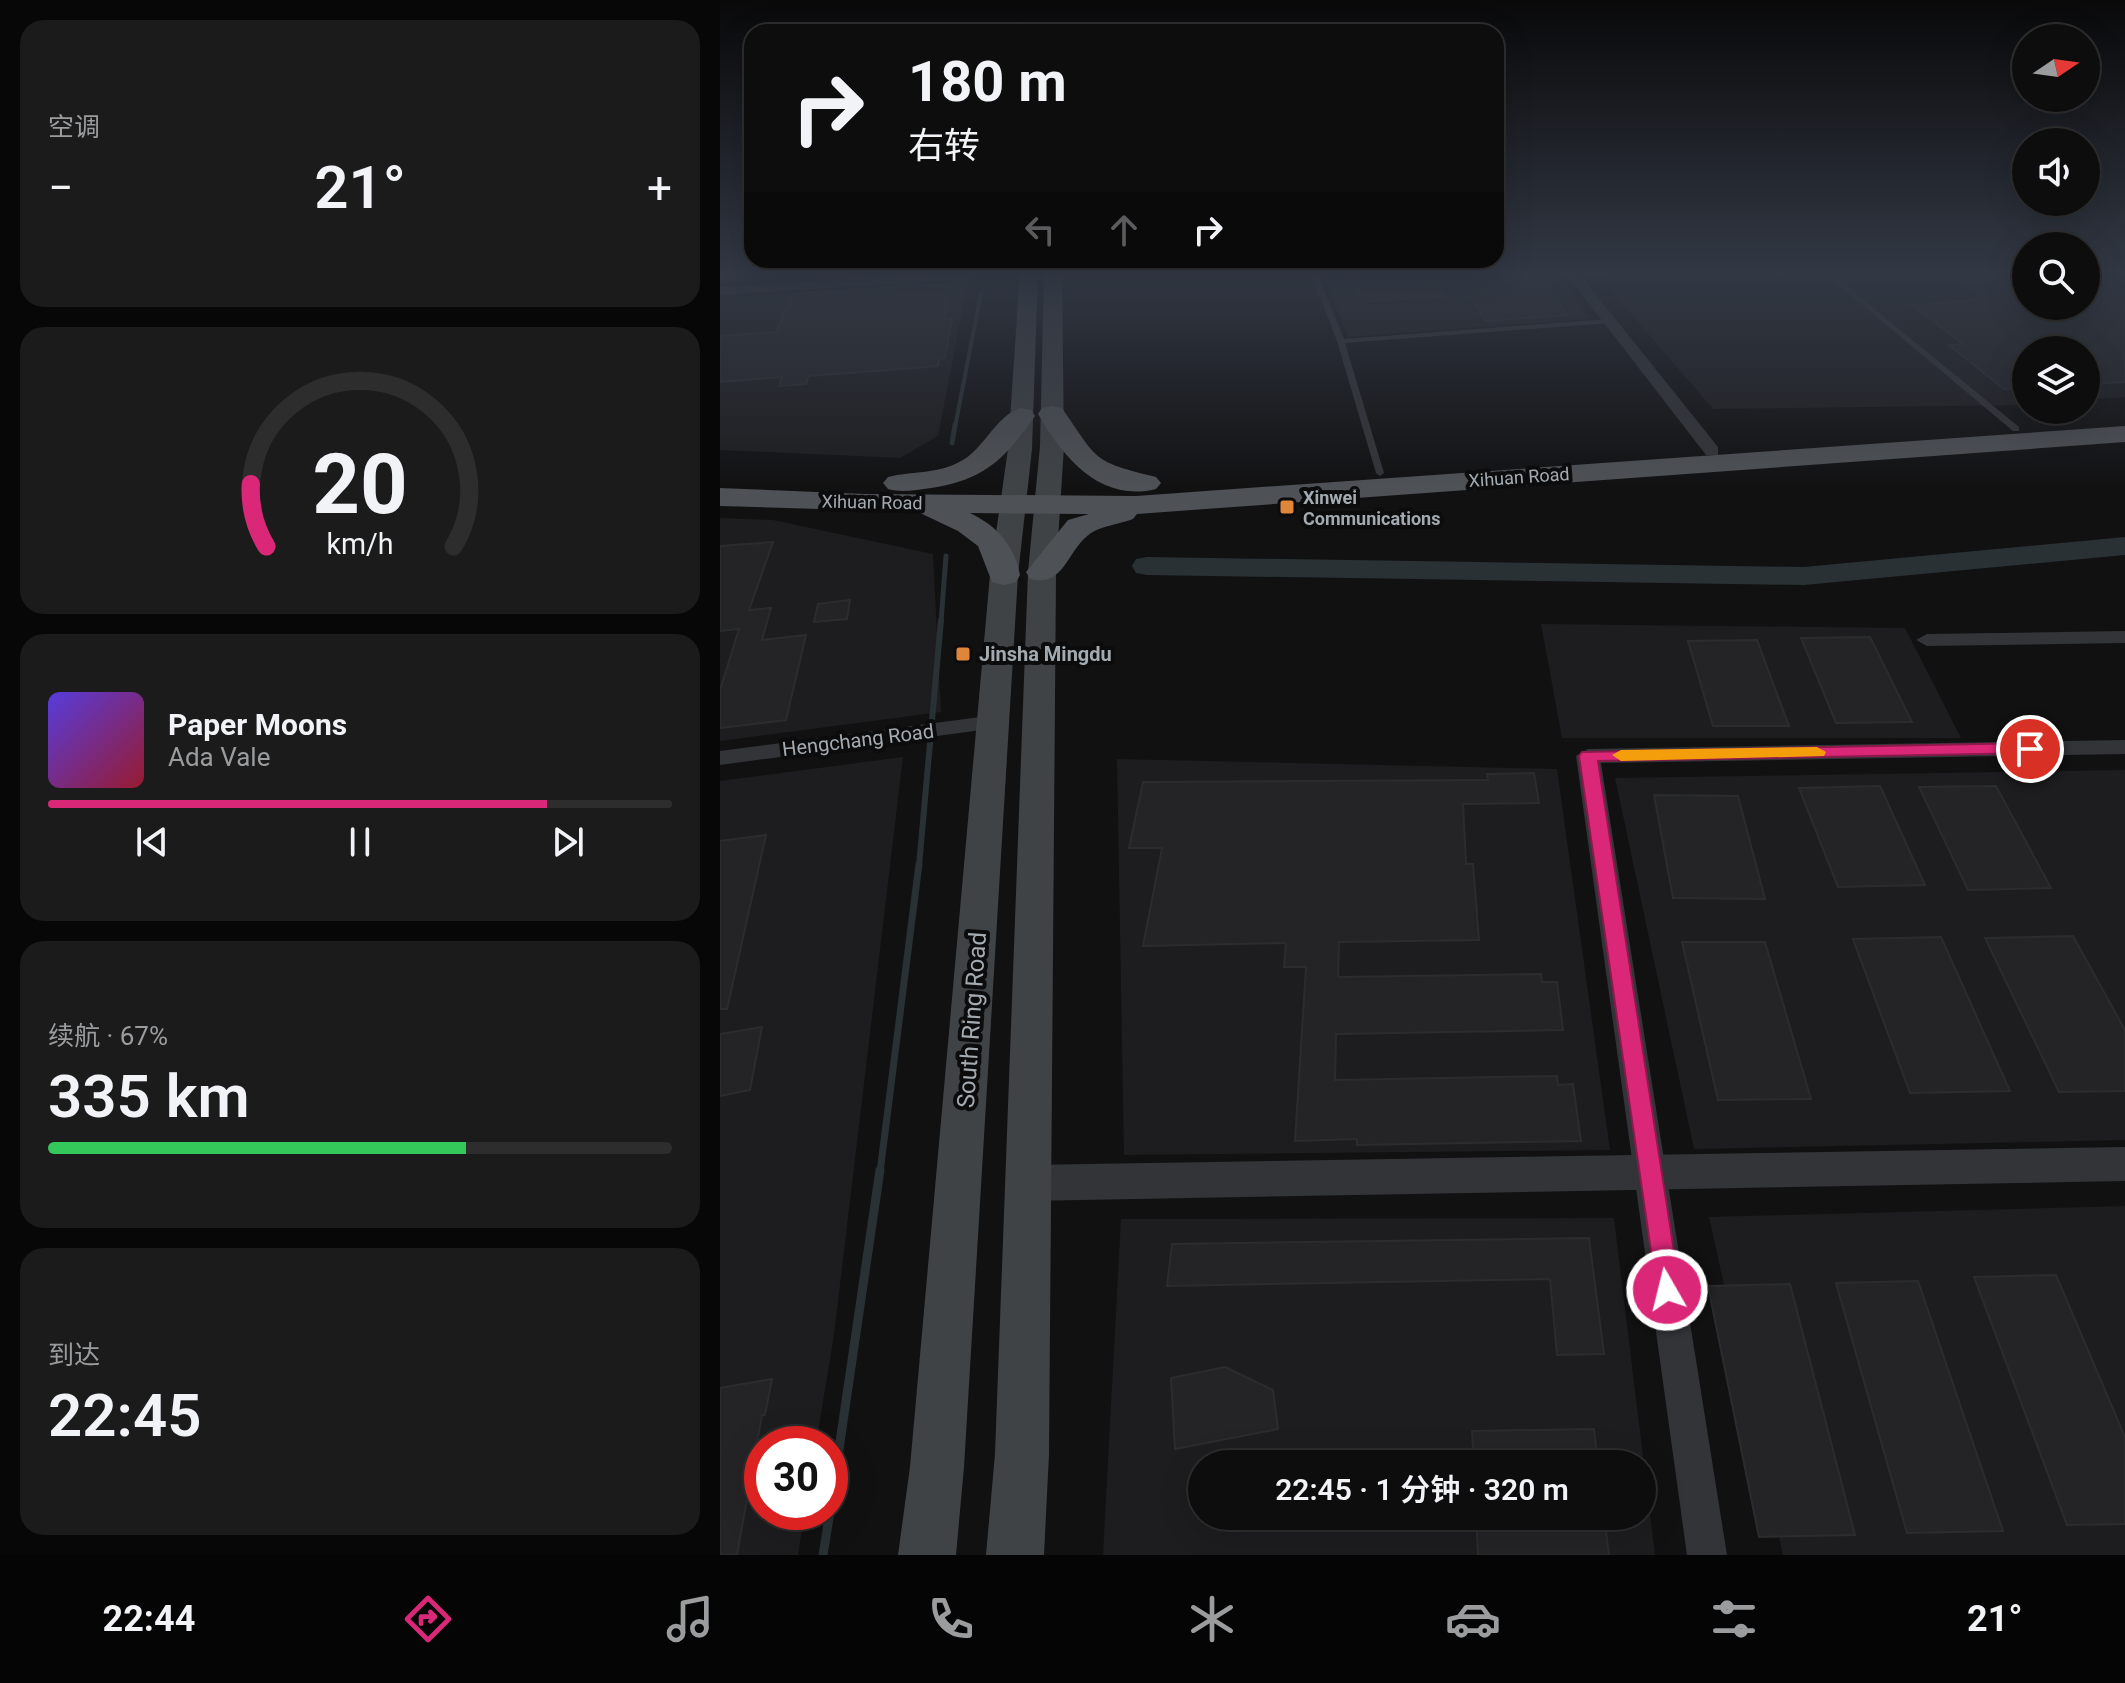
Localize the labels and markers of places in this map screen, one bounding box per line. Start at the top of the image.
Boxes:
place label: Xinwei Communications [1303,487,1440,529]
marker: Xinwei Communications [1278,498,1296,516]
place label: Jinsha Mingdu [979,642,1112,666]
marker: Jinsha Mingdu [954,645,972,663]
pin [1996,715,2064,783]

